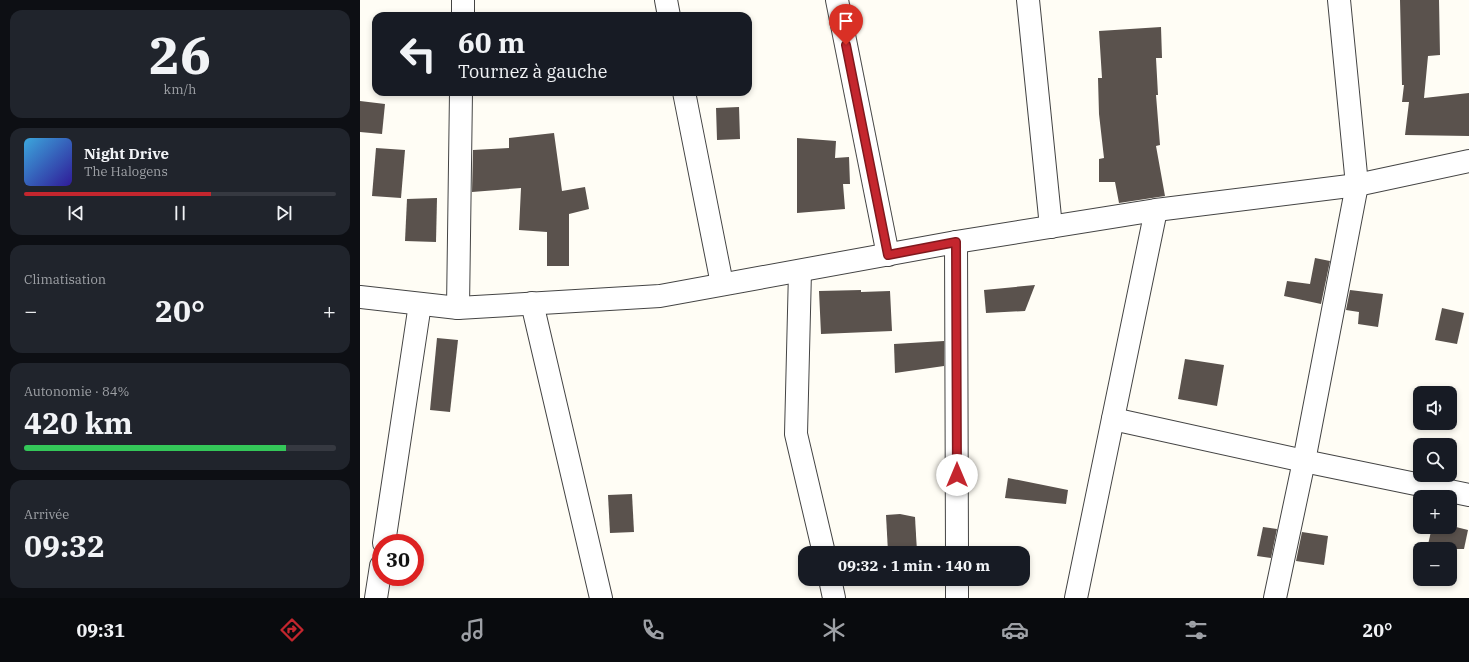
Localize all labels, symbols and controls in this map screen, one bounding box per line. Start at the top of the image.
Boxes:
pin [829,4,863,45]
icon: arrive [835,10,857,32]
text: 26 [149,21,211,88]
text: 60 m [458,24,525,61]
icon: left [392,28,444,80]
text: Tournez à gauche [458,60,607,83]
text: km/h [164,81,196,98]
text: Night Drive [84,144,169,163]
text: The Halogens [84,163,168,180]
icon: previous [65,202,87,224]
icon: pause [169,202,191,224]
icon: next [273,202,295,224]
text: Climatisation [24,271,106,288]
text: 20° [155,291,205,330]
text: − [24,296,37,325]
text: + [323,296,336,325]
text: Autonomie · 84% [24,383,129,400]
map controls [1413,386,1457,586]
button: sound [1413,386,1457,430]
text: 420 km [24,403,133,442]
button: search [1413,438,1457,482]
position arrow [936,454,978,496]
button: + [1413,490,1457,534]
text: Arrivée [24,506,69,523]
text: 09:32 [24,526,105,565]
speed limit sign: 30 [372,534,424,586]
button: − [1413,542,1457,586]
text: 09:32 · 1 min · 140 m [838,556,990,575]
icon: directions [278,616,306,644]
icon: music [459,616,487,644]
icon: phone [639,616,667,644]
icon: climate [820,616,848,644]
icon: car [1001,616,1029,644]
icon: filters [1182,616,1210,644]
text: 09:31 [76,619,125,642]
text: 20° [1363,619,1393,642]

